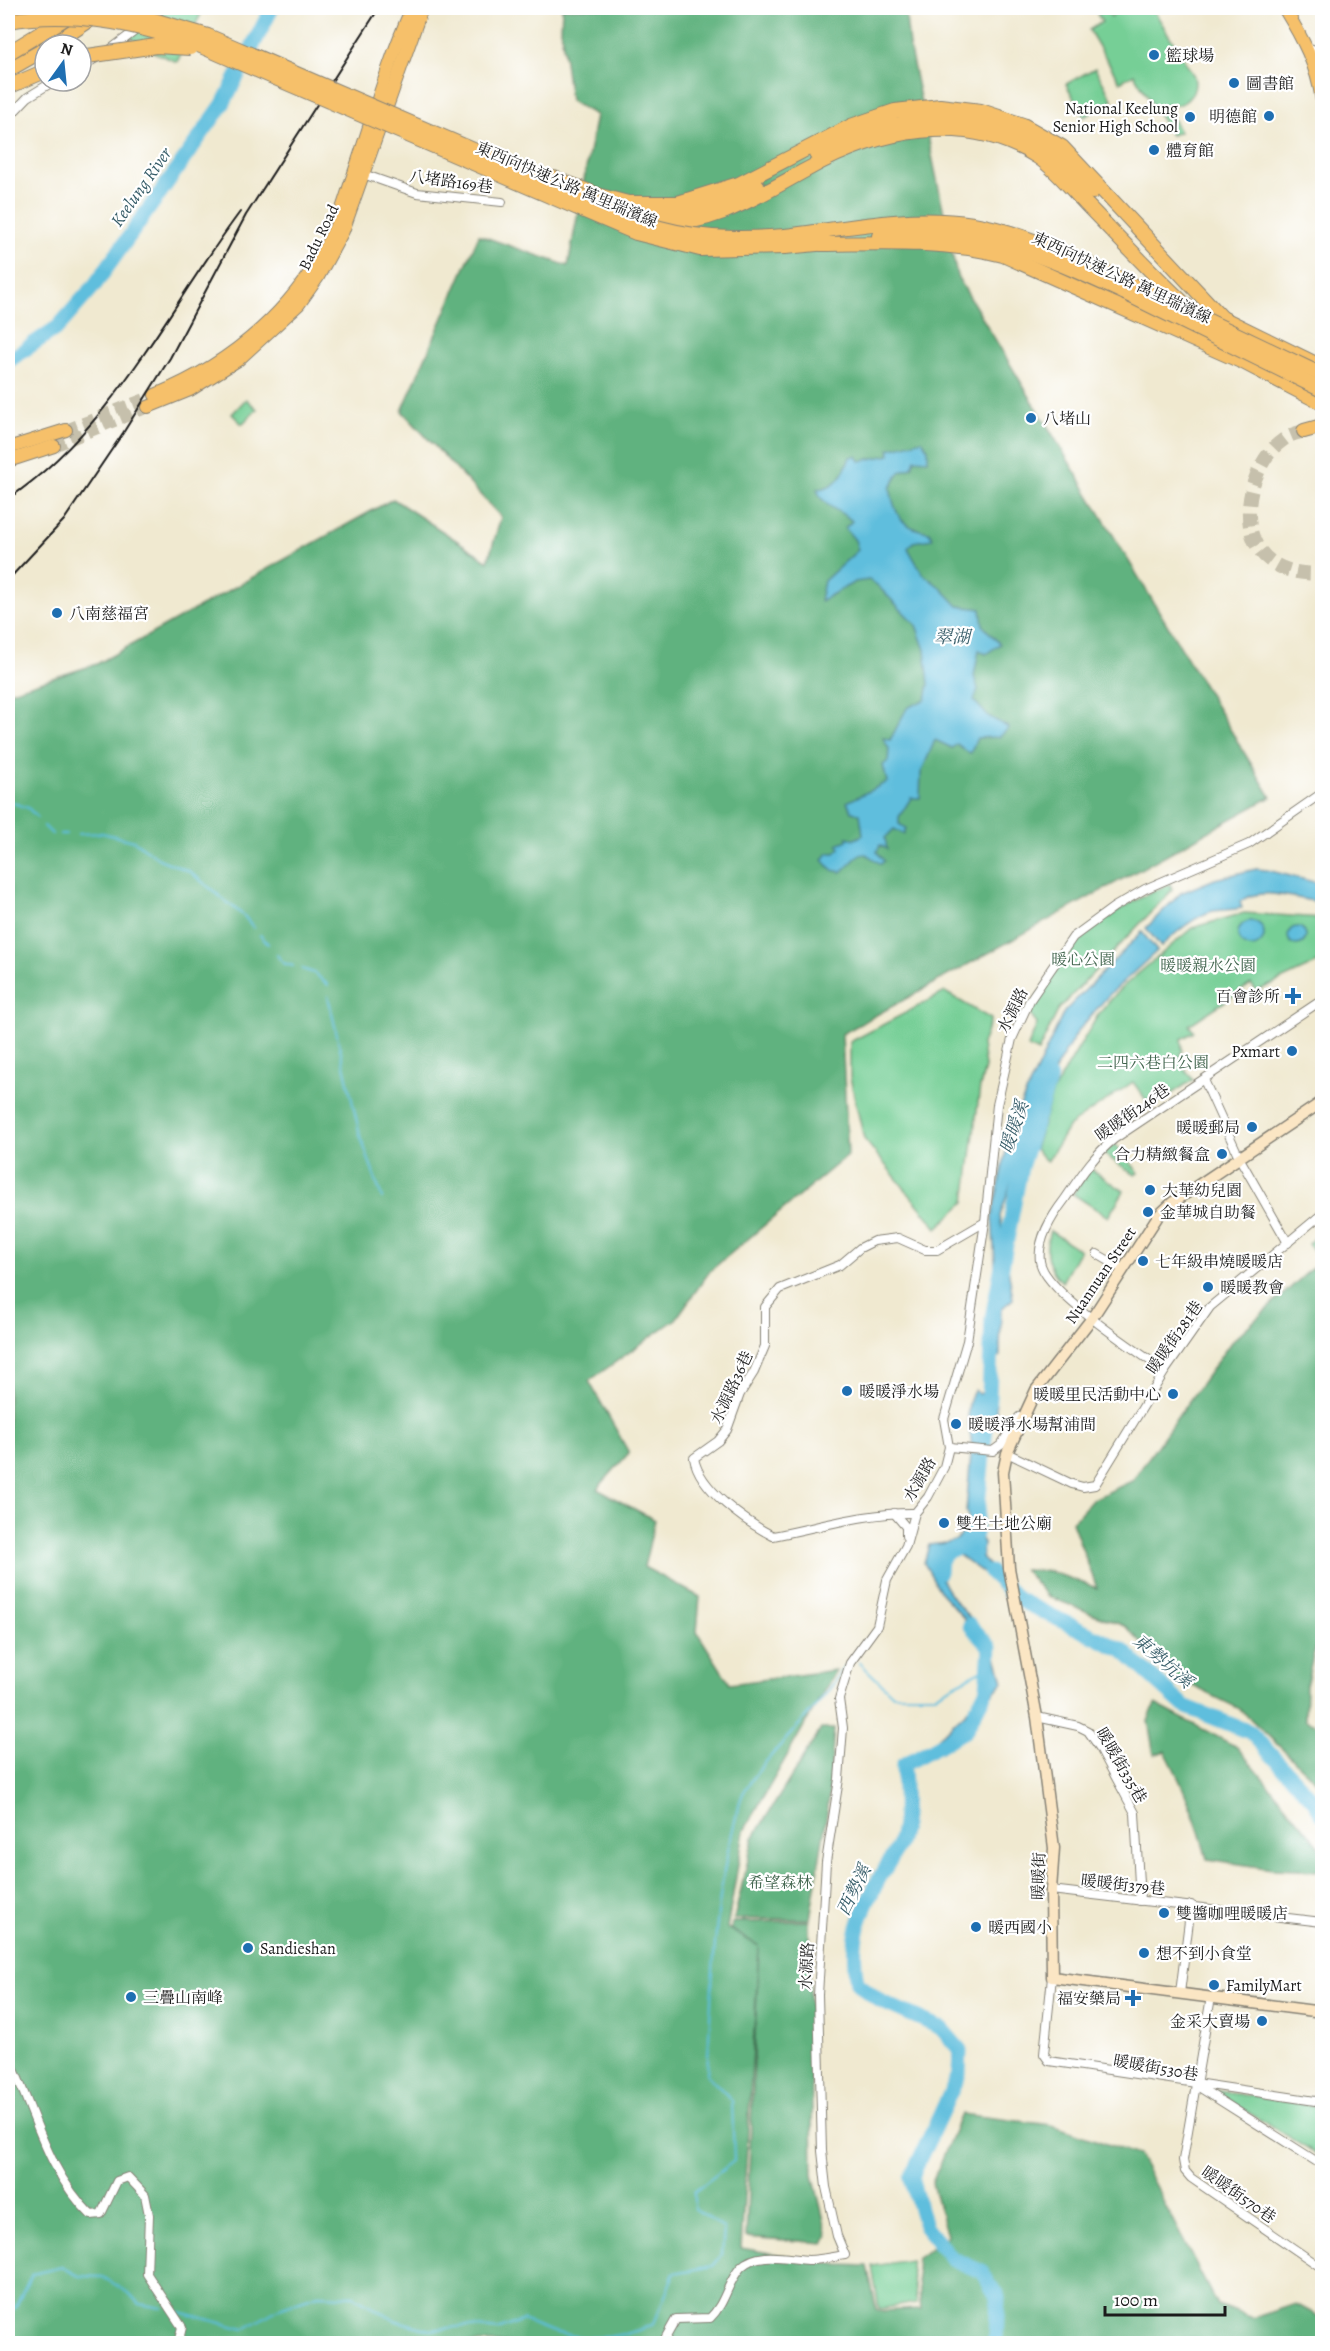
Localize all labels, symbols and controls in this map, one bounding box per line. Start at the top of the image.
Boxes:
north arrow [33,33,93,93]
text: N [58,37,75,62]
place label: 籃球場 [1166,45,1214,67]
marker: 籃球場 [1147,48,1161,62]
place label: 圖書館 [1246,73,1294,95]
marker: 圖書館 [1227,76,1241,90]
place label: National Keelung Senior High School [1053,98,1178,138]
place label: 明德館 [1209,106,1257,128]
marker: 明德館 [1262,109,1276,123]
marker: National Keelung Senior High School [1183,110,1197,124]
street label: 東西向快速公路 萬里瑞濱線 [472,137,661,233]
place label: 體育館 [1166,140,1214,162]
water label: Keelung River [105,142,178,231]
marker: 體育館 [1147,143,1161,157]
street label: 八堵路169巷 [408,165,494,199]
street label: Badu Road [294,200,344,274]
street label: 東西向快速公路 萬里瑞濱線 [1028,227,1215,329]
place label: 八堵山 [1043,408,1091,430]
marker: 八堵山 [1024,411,1038,425]
place label: 八南慈福宮 [69,603,149,625]
marker: 八南慈福宮 [50,606,64,620]
water label: 翠湖 [934,625,973,649]
park label: 暖心公園 [1051,949,1115,971]
park label: 暖暖親水公園 [1160,955,1256,977]
street label: 水源路 [992,984,1033,1037]
place label: 百會診所 [1216,986,1280,1008]
marker: 百會診所 [1284,987,1302,1005]
place label: Pxmart [1231,1041,1280,1063]
marker: Pxmart [1285,1044,1299,1058]
park label: 二四六巷白公園 [1097,1052,1209,1074]
street label: 暖暖街246巷 [1091,1079,1174,1147]
water label: 暖暖溪 [994,1096,1035,1156]
place label: 暖暖郵局 [1176,1117,1240,1139]
marker: 暖暖郵局 [1245,1120,1259,1134]
place label: 合力精緻餐盒 [1114,1144,1210,1166]
marker: 合力精緻餐盒 [1215,1147,1229,1161]
place label: 大華幼兒園 [1162,1180,1242,1202]
marker: 大華幼兒園 [1143,1183,1157,1197]
place label: 金華城自助餐 [1160,1202,1256,1224]
marker: 金華城自助餐 [1141,1205,1155,1219]
street label: Nuannuan Street [1060,1223,1141,1328]
place label: 七年級串燒暖暖店 [1155,1251,1283,1273]
marker: 七年級串燒暖暖店 [1136,1254,1150,1268]
place label: 暖暖教會 [1220,1277,1284,1299]
marker: 暖暖教會 [1201,1280,1215,1294]
street label: 暖暖街281巷 [1141,1297,1208,1379]
street label: 水源路36巷 [705,1347,758,1427]
place label: 暖暖淨水場 [859,1381,939,1403]
marker: 暖暖淨水場 [840,1384,854,1398]
place label: 暖暖里民活動中心 [1033,1384,1161,1406]
marker: 暖暖里民活動中心 [1166,1387,1180,1401]
place label: 暖暖淨水場幫浦間 [968,1414,1096,1436]
marker: 暖暖淨水場幫浦間 [949,1417,963,1431]
street label: 水源路 [898,1453,941,1506]
place label: 雙生土地公廟 [956,1513,1052,1535]
marker: 雙生土地公廟 [937,1516,951,1530]
water label: 東勢坑溪 [1128,1628,1200,1695]
street label: 暖暖街335巷 [1091,1724,1152,1807]
street label: 暖暖街 [1027,1852,1051,1900]
water label: 西勢溪 [831,1859,877,1920]
street label: 暖暖街379巷 [1080,1870,1166,1900]
park label: 希望森林 [748,1872,813,1894]
place label: 雙醬咖哩暖暖店 [1176,1903,1288,1925]
marker: 雙醬咖哩暖暖店 [1157,1906,1171,1920]
place label: 暖西國小 [988,1917,1052,1939]
marker: 暖西國小 [969,1920,983,1934]
place label: Sandieshan [260,1938,336,1960]
marker: Sandieshan [241,1941,255,1955]
street label: 水源路 [795,1942,819,1991]
place label: 想不到小食堂 [1156,1943,1252,1965]
marker: 想不到小食堂 [1137,1946,1151,1960]
place label: FamilyMart [1226,1975,1302,1997]
marker: FamilyMart [1207,1978,1221,1992]
place label: 三疊山南峰 [143,1987,223,2009]
place label: 福安藥局 [1057,1988,1121,2010]
marker: 三疊山南峰 [124,1990,138,2004]
marker: 福安藥局 [1126,1991,1140,2005]
place label: 金采大賣場 [1170,2011,1250,2033]
marker: 金采大賣場 [1255,2014,1269,2028]
street label: 暖暖街530巷 [1112,2050,1200,2086]
street label: 暖暖街570巷 [1197,2161,1280,2229]
scale bar [1105,2279,1225,2317]
text: 100 m [1114,2288,1158,2312]

